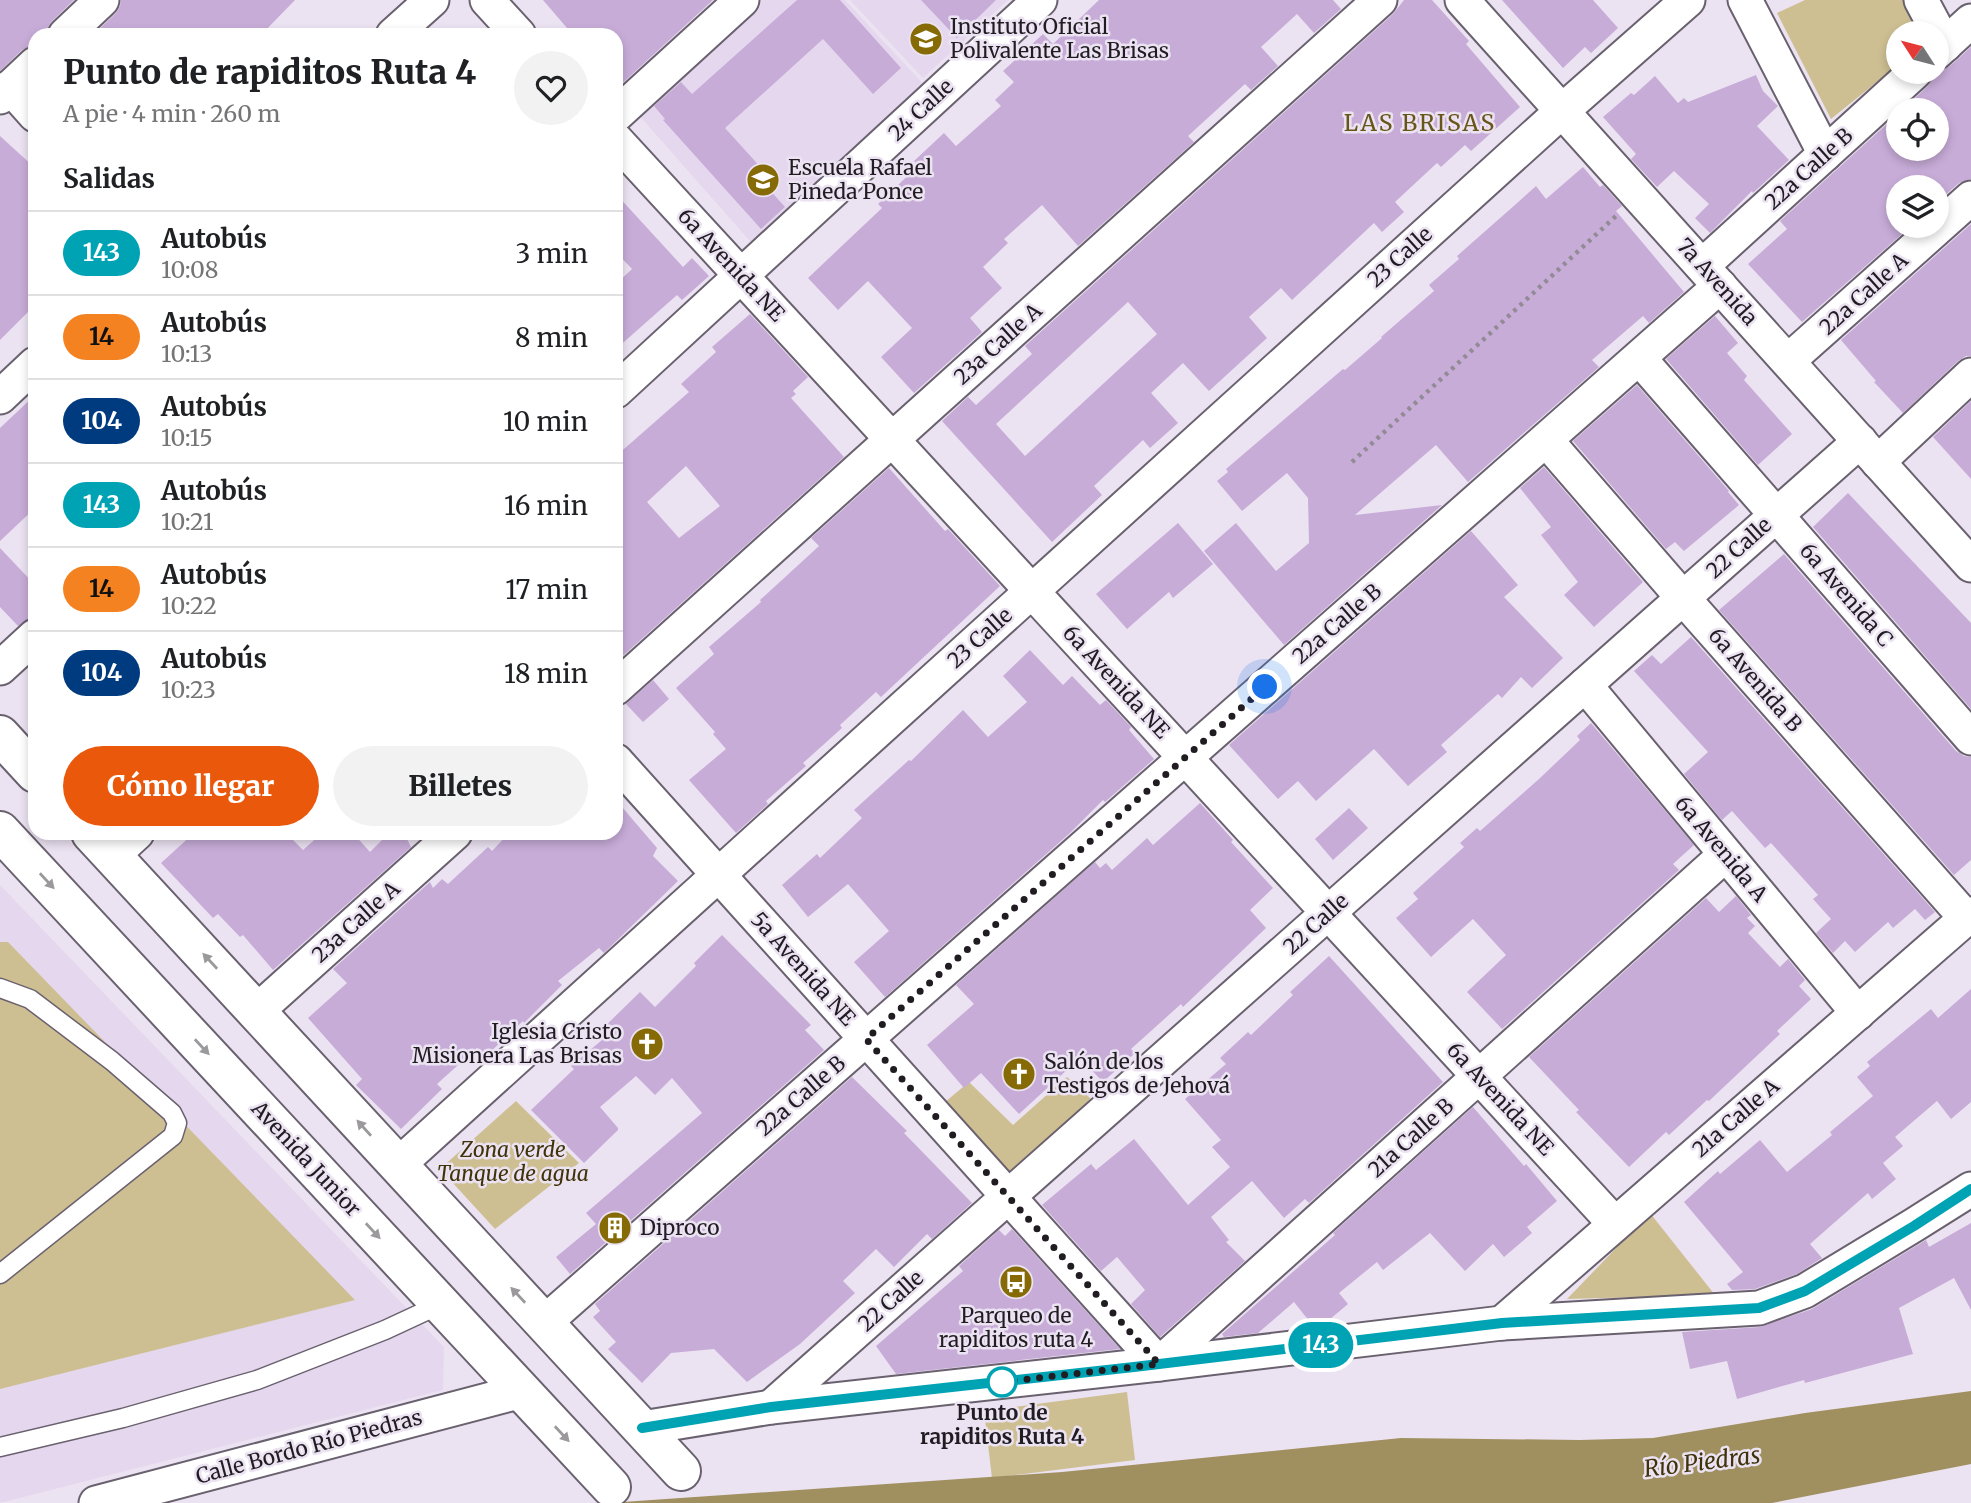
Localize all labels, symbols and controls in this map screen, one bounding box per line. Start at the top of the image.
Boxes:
place label: Instituto Oficial Polivalente Las Brisas [950,13,1169,64]
school or university icon: Instituto Oficial Polivalente Las Brisas [907,20,945,58]
north arrow [1886,21,1950,84]
map controls [1886,21,1949,238]
button: heart [514,51,588,125]
text: Punto de rapiditos Ruta 4 [63,52,476,93]
street label: 24 Calle [883,73,959,146]
button: locate [1886,98,1949,161]
text: A pie · 4 min · 260 m [63,99,280,128]
district label: LAS BRISAS [1344,108,1496,137]
street label: 22a Calle B [1759,122,1858,215]
place label: Escuela Rafael Pineda Ponce [788,154,933,205]
school or university icon: Escuela Rafael Pineda Ponce [744,161,782,199]
text: Salidas [63,162,155,195]
button: layers [1886,175,1949,238]
street label: 6a Avenida NE [672,202,791,327]
street label: 23 Calle [1362,220,1438,293]
text: Autobús [161,222,267,255]
street label: 7a Avenida [1671,232,1764,331]
text: 143 [83,237,120,268]
text: 3 min [516,237,588,270]
street label: 22a Calle A [1814,247,1914,340]
text: 10:08 [161,255,219,284]
street label: 23a Calle A [948,297,1047,390]
text: Autobús [161,306,267,339]
text: 14 [89,321,114,352]
text: 8 min [515,321,588,354]
text: 10:13 [161,339,212,368]
text: Autobús [161,390,267,423]
text: 104 [81,405,122,436]
text: 10 min [503,405,588,438]
text: 10:15 [161,423,213,452]
text: Autobús [161,474,267,507]
text: 143 [83,489,120,520]
text: 16 min [504,489,588,522]
text: 10:21 [161,507,213,536]
street label: 22 Calle [1700,511,1777,584]
street label: 6a Avenida C [1794,537,1899,652]
text: Autobús [161,558,267,591]
text: 14 [89,573,114,604]
text: 17 min [505,573,588,606]
street label: 22a Calle B [1287,578,1387,670]
text: 10:22 [161,591,217,620]
street label: 23 Calle [942,601,1018,674]
street label: 6a Avenida NE [1057,619,1176,744]
street label: 6a Avenida B [1703,622,1808,737]
text: Autobús [161,642,267,675]
text: 104 [81,657,122,688]
text: 18 min [504,657,588,690]
your location [1247,669,1282,704]
text: 10:23 [161,675,216,704]
button: Cómo llegar [63,746,319,826]
button: Billetes [333,746,588,826]
street label: 6a Avenida A [1669,790,1774,907]
one-way arrow [38,872,54,889]
street label: 23a Calle A [306,875,405,968]
street label: 22 Calle [1277,887,1354,960]
street label: 5a Avenida NE [745,906,862,1032]
one-way arrow [202,952,218,970]
place label: Iglesia Cristo Misionera Las Brisas [412,1018,622,1069]
church icon: Iglesia Cristo Misionera Las Brisas [628,1025,666,1063]
street label: 6a Avenida NE [1441,1036,1560,1161]
one-way arrow [193,1038,209,1055]
place label: Salón de los Testigos de Jehová [1044,1048,1230,1099]
street label: 22a Calle B [751,1050,851,1142]
church icon: Salón de los Testigos de Jehová [1000,1055,1038,1093]
street label: 21a Calle A [1687,1072,1785,1163]
street label: 21a Calle B [1362,1092,1459,1183]
street label: Avenida Junior [245,1095,367,1222]
one-way arrow [356,1119,372,1137]
park label: Zona verde Tanque de agua [437,1136,589,1187]
building icon: Diproco [596,1209,634,1247]
place label: Diproco [640,1214,719,1241]
one-way arrow [365,1223,382,1240]
bus stop icon: Parqueo de rapiditos ruta 4 [997,1263,1035,1301]
street label: 22 Calle [852,1264,929,1337]
one-way arrow [510,1286,526,1304]
place label: Parqueo de rapiditos ruta 4 [939,1302,1093,1353]
line badge: 143 [1281,1322,1361,1368]
text: 143 [1302,1329,1340,1360]
marker: Punto de rapiditos Ruta 4 [987,1367,1017,1397]
place label: Punto de rapiditos Ruta 4 [920,1399,1084,1450]
street label: Calle Bordo Río Piedras [193,1403,425,1490]
one-way arrow [554,1425,570,1443]
water label: Río Piedras [1642,1440,1762,1483]

